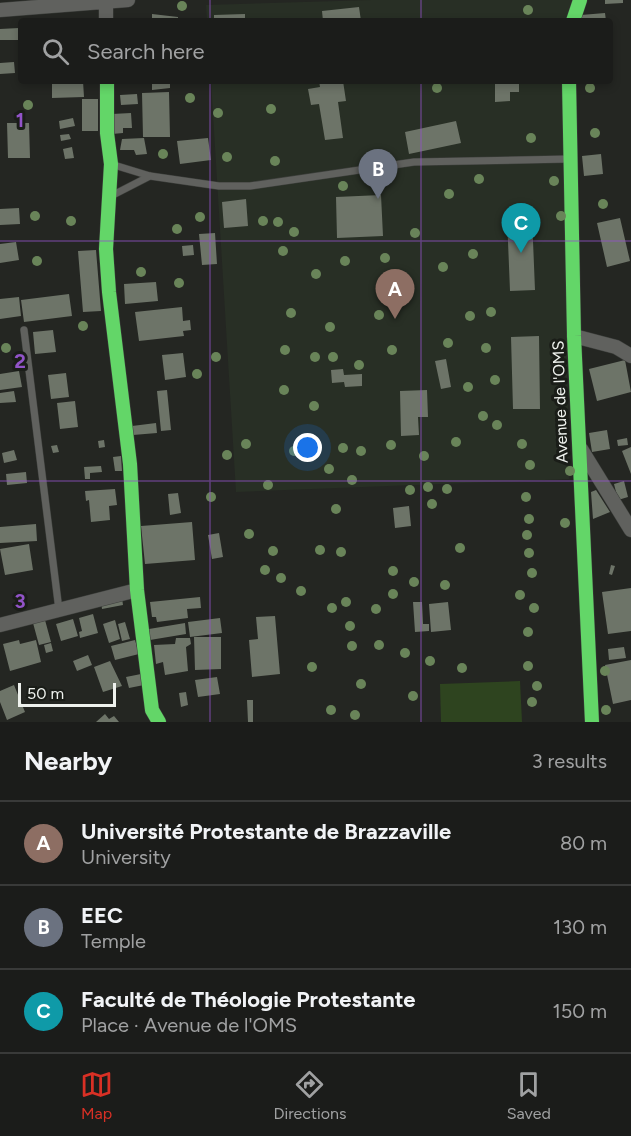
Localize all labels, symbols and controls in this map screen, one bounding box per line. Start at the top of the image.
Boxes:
search box [18,18,613,84]
icon: search [39,35,72,68]
text: Search here [87,38,205,65]
text: 1 [16,108,24,132]
pin: B [358,150,398,199]
pin: C [502,204,540,253]
pin: A [376,270,414,319]
street label: Avenue de l'OMS [548,340,572,464]
text: 2 [14,349,26,373]
your location [293,433,322,462]
text: 3 [14,589,26,613]
scale bar [18,680,116,708]
text: 50 m [27,684,64,703]
text: Nearby [24,745,112,777]
text: 3 results [532,749,607,773]
text: Université Protestante de Brazzaville [81,818,451,845]
text: A [36,831,51,855]
text: 80 m [560,831,607,855]
text: University [81,845,171,869]
text: EEC [81,902,123,929]
text: B [37,915,50,939]
text: 130 m [553,915,607,939]
text: Temple [81,929,146,953]
text: Faculté de Théologie Protestante [81,986,415,1013]
text: C [36,999,51,1023]
text: 150 m [552,999,607,1023]
text: Place · Avenue de l'OMS [81,1013,297,1037]
tab: Map [80,1068,113,1123]
tab: Directions [273,1068,346,1123]
tab: Saved [507,1068,551,1123]

